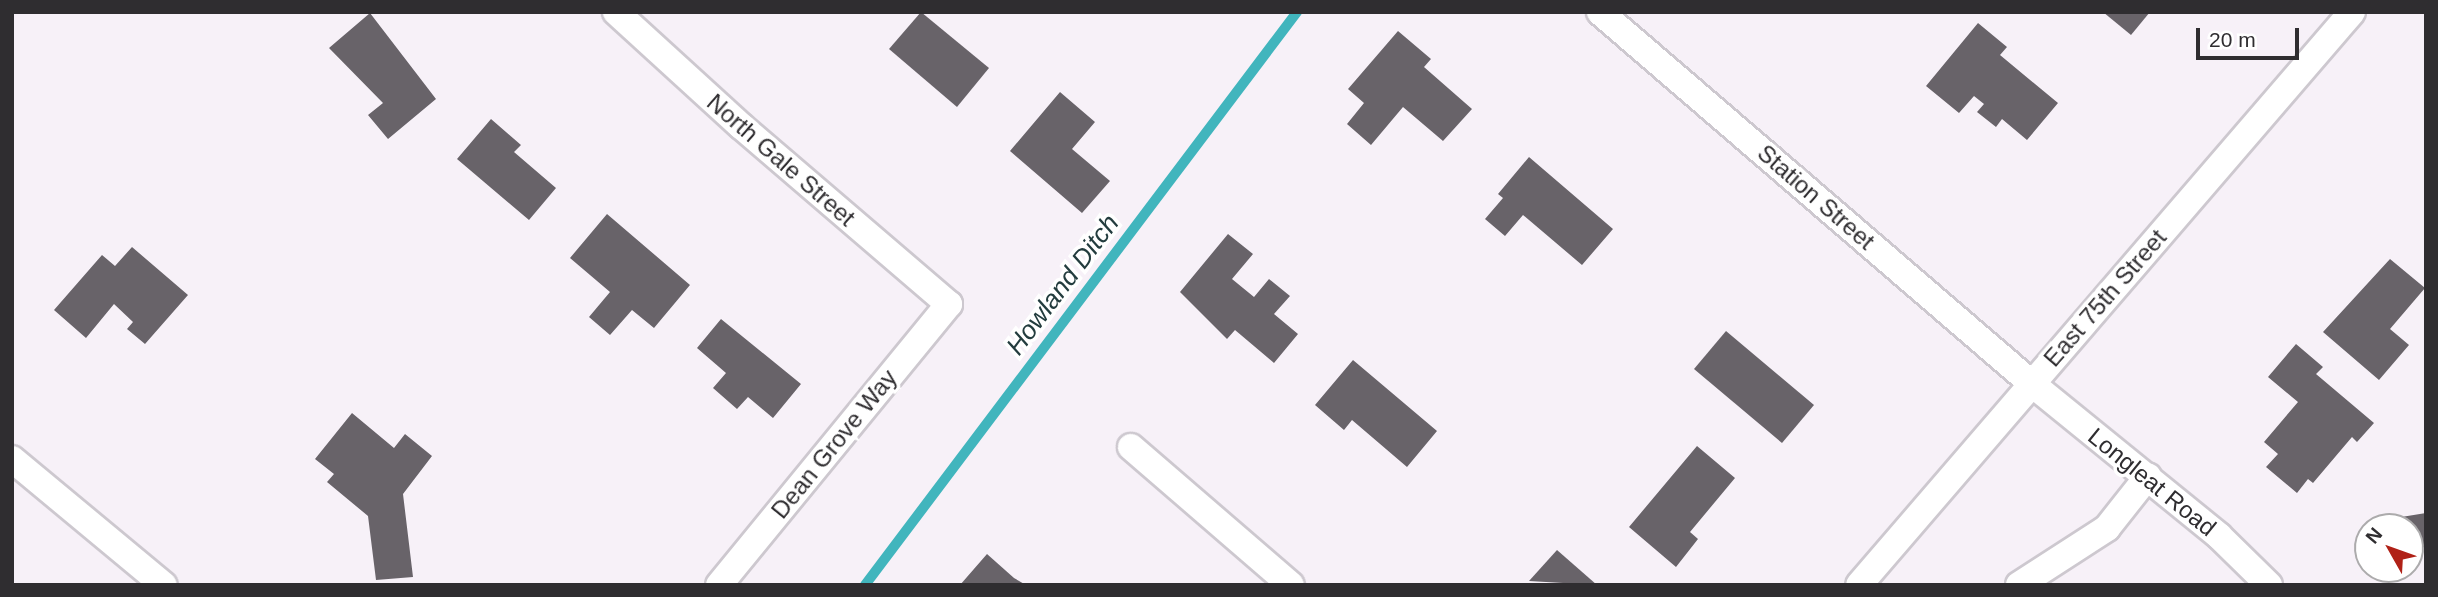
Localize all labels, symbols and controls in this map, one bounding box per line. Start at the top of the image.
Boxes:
scale bar [2200,14,2303,58]
text: 20 m [2209,28,2256,51]
street label: North Gale Street [701,88,861,232]
street label: Station Street [1752,138,1880,256]
water label: Howland Ditch [1000,209,1126,361]
street label: East 75th Street [2038,224,2172,372]
street label: Dean Grove Way [765,364,903,524]
street label: Longleat Road [2082,422,2222,542]
north arrow [2354,513,2424,583]
text: N [2362,523,2387,547]

